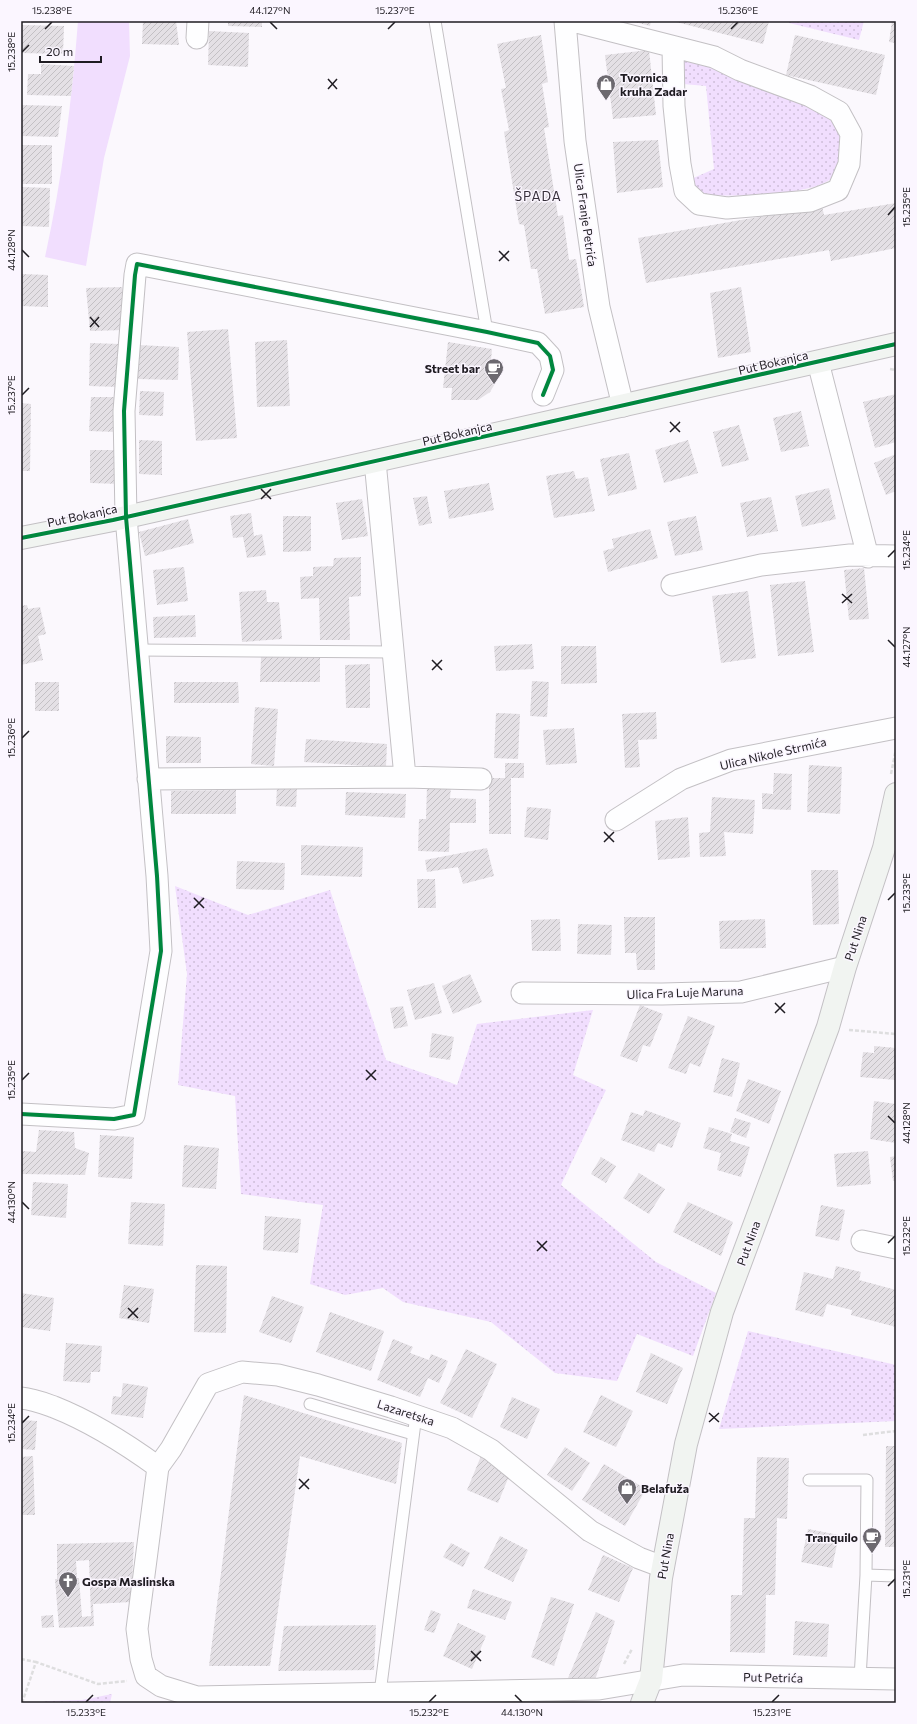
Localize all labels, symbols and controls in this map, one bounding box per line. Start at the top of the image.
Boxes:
text: 15.238°E [32,4,72,16]
text: 44.127°N [250,4,290,16]
text: 15.237°E [375,4,415,16]
text: 15.236°E [718,4,758,16]
text: 15.238°E [5,32,17,72]
scale bar [40,38,101,64]
text: 20 m [46,44,73,58]
place label: Tvornica kruha Zadar [620,70,687,98]
shop icon: Tvornica kruha Zadar [595,73,617,101]
street label: Ulica Franje Petrića [572,162,600,268]
district label: ŠPADA [514,187,562,204]
text: 15.235°E [900,187,912,227]
text: 44.128°N [5,229,17,271]
street label: Put Bokanjca [737,347,809,377]
cafe icon: Street bar [483,357,505,385]
place label: Street bar [425,361,480,375]
text: 15.237°E [5,375,17,415]
street label: Put Bokanjca [421,418,493,448]
street label: Put Bokanjca [46,501,118,529]
text: 15.234°E [900,530,912,570]
text: 44.127°N [900,627,912,667]
text: 15.236°E [5,718,17,758]
street label: Ulica Nikole Strmića [718,734,828,772]
text: 15.233°E [900,873,912,913]
street label: Put Nina [841,914,869,962]
street label: Ulica Fra Luje Maruna [626,983,744,1001]
text: 15.235°E [5,1060,17,1100]
text: 44.128°N [900,1102,912,1144]
text: 44.130°N [5,1181,17,1223]
text: 15.232°E [900,1216,912,1256]
street label: Put Nina [733,1219,763,1267]
street label: Lazaretska [376,1396,436,1428]
text: 15.234°E [5,1403,17,1443]
shop icon: Belafuža [616,1477,638,1505]
place label: Belafuža [641,1481,689,1495]
cafe icon: Tranquilo [861,1526,883,1554]
place label: Tranquilo [805,1530,858,1544]
street label: Put Nina [654,1532,676,1580]
text: 15.231°E [900,1560,912,1598]
church icon: Gospa Maslinska [57,1570,79,1598]
place label: Gospa Maslinska [82,1574,175,1588]
street label: Put Petrića [743,1669,803,1685]
text: 15.233°E [66,1706,106,1718]
text: 15.232°E [409,1706,449,1718]
text: 44.130°N [501,1706,543,1718]
text: 15.231°E [753,1706,791,1718]

